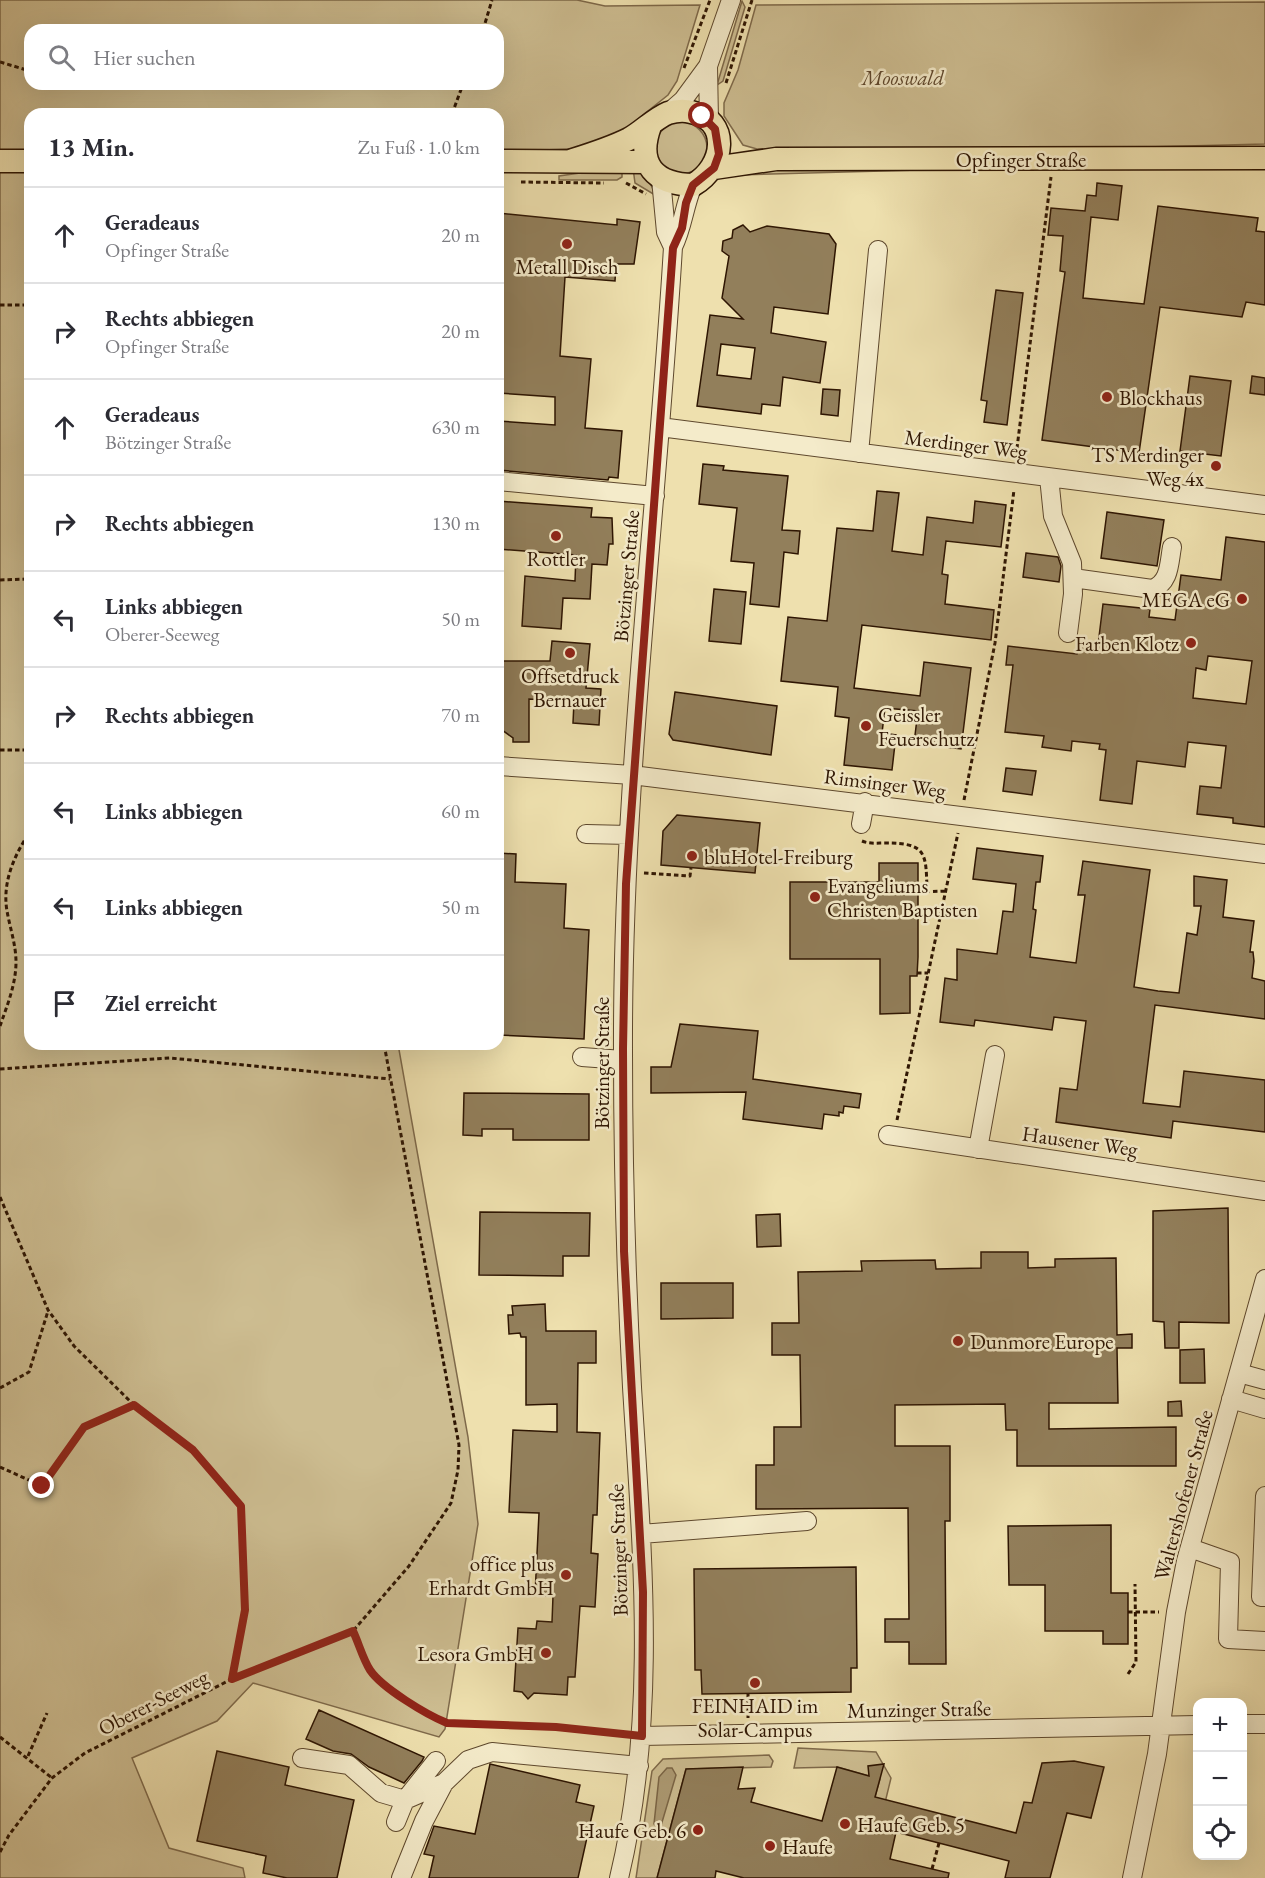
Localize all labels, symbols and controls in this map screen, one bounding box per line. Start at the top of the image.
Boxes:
search box [24,24,504,90]
icon: search [45,41,78,74]
text: Hier suchen [93,43,196,72]
park label: Mooswald [860,64,944,91]
route start [688,102,714,128]
text: 13 Min. [48,130,134,164]
text: Zu Fuß · 1.0 km [358,134,480,160]
street label: Opfinger Straße [956,146,1086,173]
text: Geradeaus [105,208,199,237]
icon: ahead [48,219,81,252]
text: 20 m [441,222,480,248]
text: Opfinger Straße [105,237,229,263]
marker: Metall Disch [560,237,574,251]
place label: Metall Disch [515,253,619,280]
text: Rechts abbiegen [105,304,254,333]
icon: right [48,315,81,348]
text: 20 m [441,318,480,344]
text: Opfinger Straße [105,333,229,359]
place label: Blockhaus [1119,384,1202,411]
marker: Blockhaus [1100,390,1114,404]
text: Geradeaus [105,400,199,429]
icon: ahead [48,411,81,444]
text: 630 m [432,414,480,440]
street label: Merdinger Weg [903,423,1030,465]
text: Bötzinger Straße [105,429,231,455]
place label: TS Merdinger Weg 4x [1091,441,1204,492]
marker: TS Merdinger Weg 4x [1209,459,1223,473]
icon: right [48,507,81,540]
text: Rechts abbiegen [105,509,254,538]
street label: Bötzinger Straße [607,509,645,643]
text: 130 m [432,510,480,536]
marker: Rottler [549,529,563,543]
place label: Rottler [527,545,585,572]
place label: MEGA eG [1142,586,1230,613]
text: Links abbiegen [105,592,243,621]
marker: MEGA eG [1235,592,1249,606]
icon: left [48,603,81,636]
text: 50 m [441,606,480,632]
text: Oberer-Seeweg [105,621,219,647]
place label: Farben Klotz [1075,630,1179,657]
marker: Farben Klotz [1184,636,1198,650]
marker: Offsetdruck Bernauer [563,646,577,660]
place label: Offsetdruck Bernauer [521,662,620,713]
icon: right [48,699,81,732]
text: Rechts abbiegen [105,701,254,730]
place label: Geissler Feuerschutz [878,701,974,752]
text: 70 m [441,702,480,728]
marker: Geissler Feuerschutz [859,719,873,733]
street label: Rimsinger Weg [823,762,948,804]
icon: left [48,795,81,828]
text: Links abbiegen [105,797,243,826]
text: 60 m [441,798,480,824]
place label: bluHotel-Freiburg [704,843,854,870]
marker: bluHotel-Freiburg [685,849,699,863]
place label: Evangeliums Christen Baptisten [827,872,978,923]
marker: Evangeliums Christen Baptisten [808,890,822,904]
icon: left [48,891,81,924]
text: Links abbiegen [105,893,243,922]
text: 50 m [441,894,480,920]
icon: arrive [48,987,81,1020]
text: Ziel erreicht [105,989,217,1018]
street label: Bötzinger Straße [588,997,615,1129]
street label: Hausener Weg [1020,1120,1140,1163]
place label: Dunmore Europe [970,1328,1114,1355]
marker: Dunmore Europe [951,1334,965,1348]
street label: Waltershofener Straße [1147,1407,1219,1583]
route end [28,1472,54,1498]
street label: Bötzinger Straße [602,1483,634,1617]
place label: office plus Erhardt GmbH [428,1550,554,1601]
marker: office plus Erhardt GmbH [559,1568,573,1582]
place label: Lesora GmbH [417,1640,534,1667]
marker: Lesora GmbH [539,1646,553,1660]
street label: Oberer-Seeweg [93,1662,213,1741]
marker: FEINHAID im Solar-Campus [748,1676,762,1690]
place label: FEINHAID im Solar-Campus [692,1692,818,1743]
street label: Munzinger Straße [847,1694,991,1724]
map controls [1193,1698,1247,1860]
button: + [1193,1698,1247,1752]
button: − [1193,1752,1247,1806]
button: locate [1193,1806,1247,1860]
place label: Haufe Geb. 5 [857,1811,965,1838]
place label: Haufe Geb. 6 [578,1817,686,1844]
marker: Haufe Geb. 5 [838,1817,852,1831]
marker: Haufe Geb. 6 [691,1823,705,1837]
place label: Haufe [782,1833,833,1860]
marker: Haufe [763,1839,777,1853]

